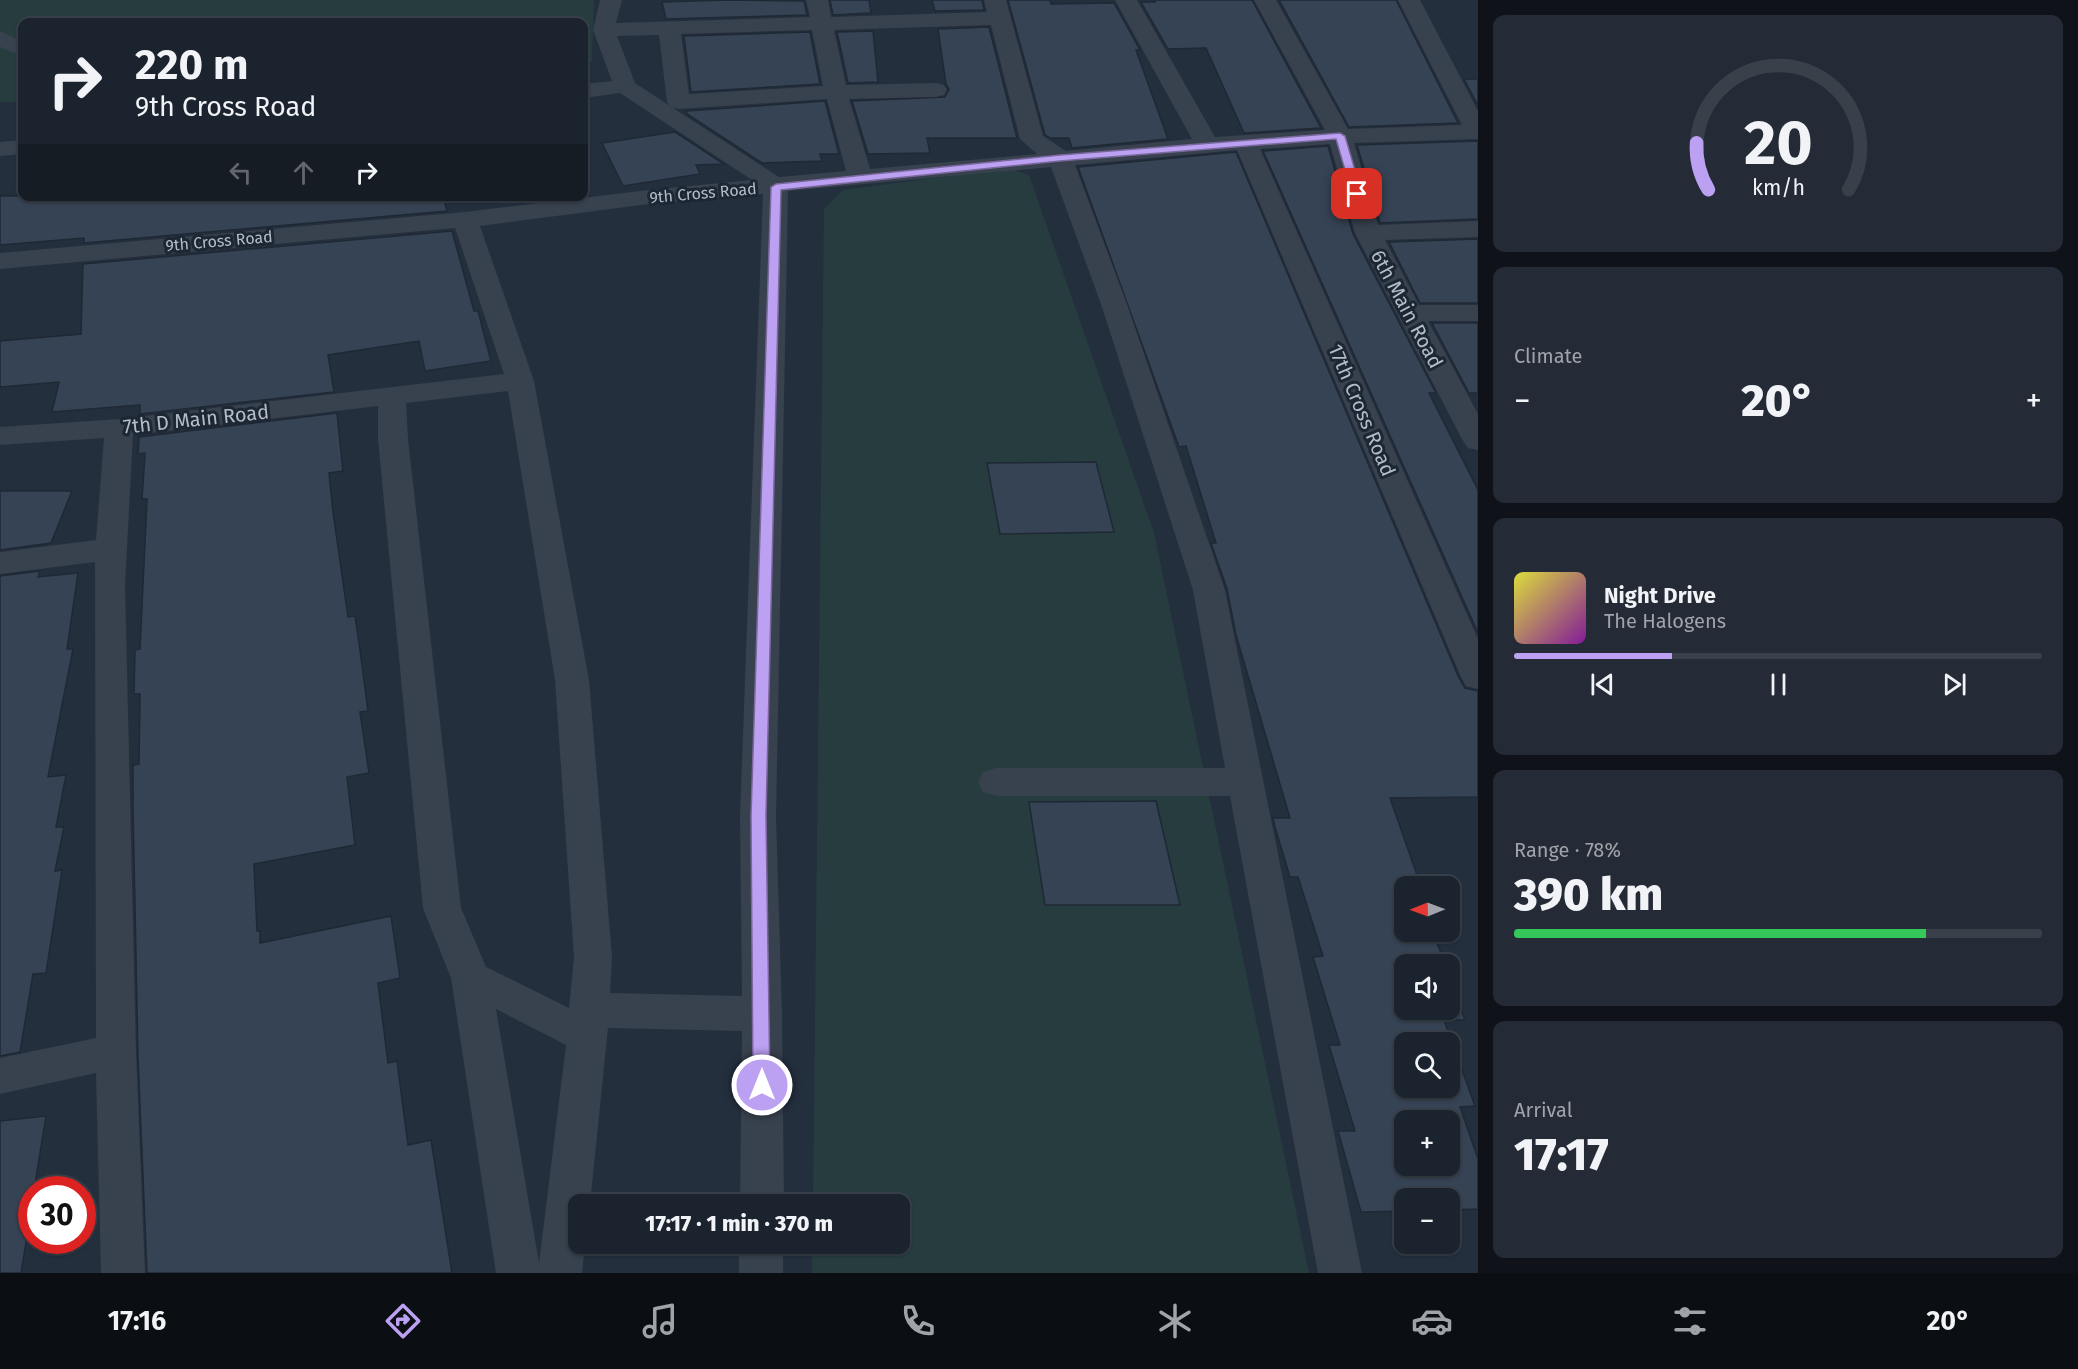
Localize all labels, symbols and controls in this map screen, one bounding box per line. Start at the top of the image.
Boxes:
text: 220 m [135,40,248,90]
icon: right [36,42,114,120]
text: 9th Cross Road [135,91,316,123]
text: 20 [1744,106,1812,181]
icon: left [224,156,257,189]
icon: ahead [287,156,320,189]
icon: right [350,156,383,189]
pin [1331,168,1382,219]
text: km/h [1751,176,1805,202]
icon: arrive [1340,177,1373,210]
street label: 9th Cross Road [649,179,757,207]
street label: 9th Cross Road [165,227,273,255]
street label: 6th Main Road [1366,246,1448,372]
street label: 17th Cross Road [1323,340,1401,480]
text: Climate [1514,344,1582,368]
text: 20° [1741,374,1815,428]
text: − [1514,381,1531,421]
text: + [2026,381,2042,421]
street label: 7th D Main Road [122,399,270,439]
text: Night Drive [1604,582,1716,609]
text: The Halogens [1604,609,1726,633]
icon: previous [1586,668,1619,701]
icon: pause [1762,668,1795,701]
icon: next [1938,668,1971,701]
text: Range · 78% [1514,838,1621,862]
text: 390 km [1514,868,1663,922]
north arrow [1394,876,1460,942]
map controls [1394,876,1460,1254]
button: sound [1394,954,1460,1020]
button: search [1394,1032,1460,1098]
position arrow [730,1053,794,1117]
text: Arrival [1514,1098,1573,1122]
button: + [1394,1110,1460,1176]
text: 17:17 [1514,1128,1609,1182]
speed limit sign: 30 [18,1176,96,1254]
button: − [1394,1188,1460,1254]
text: 17:17 · 1 min · 370 m [645,1210,833,1237]
icon: directions [382,1300,424,1342]
icon: music [639,1300,681,1342]
icon: phone [897,1300,939,1342]
icon: climate [1154,1300,1196,1342]
icon: car [1411,1300,1453,1342]
icon: filters [1669,1300,1711,1342]
text: 17:16 [108,1305,166,1337]
text: 20° [1926,1305,1970,1337]

